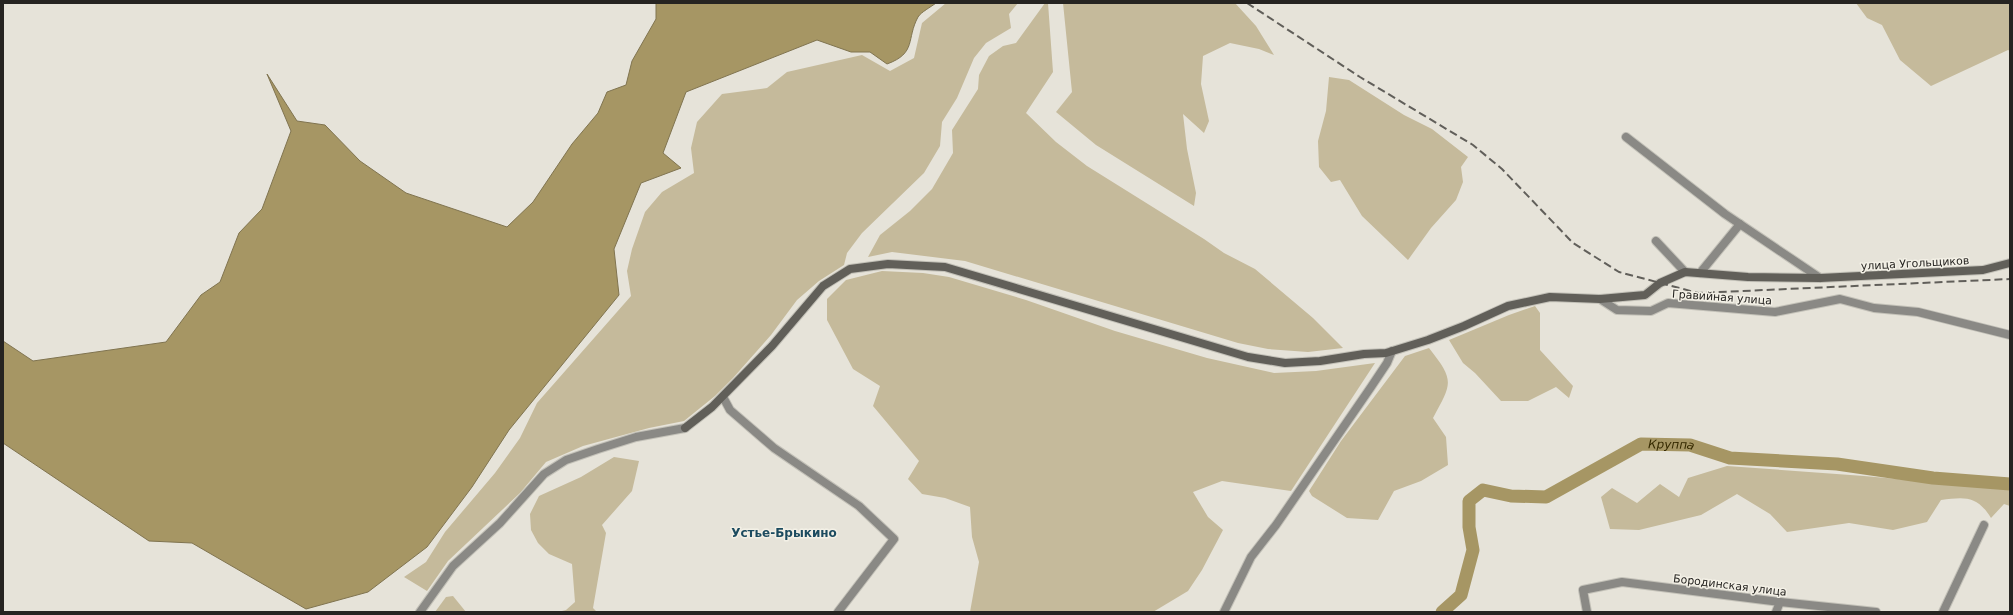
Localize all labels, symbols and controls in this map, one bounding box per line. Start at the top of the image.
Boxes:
street label: улица Угольщиков [1861,254,1970,273]
street label: Гравийная улица [1672,288,1772,307]
water label: Круппа [1648,437,1696,453]
district label: Устье-Брыкино [731,526,837,540]
street label: Бородинская улица [1672,572,1788,599]

